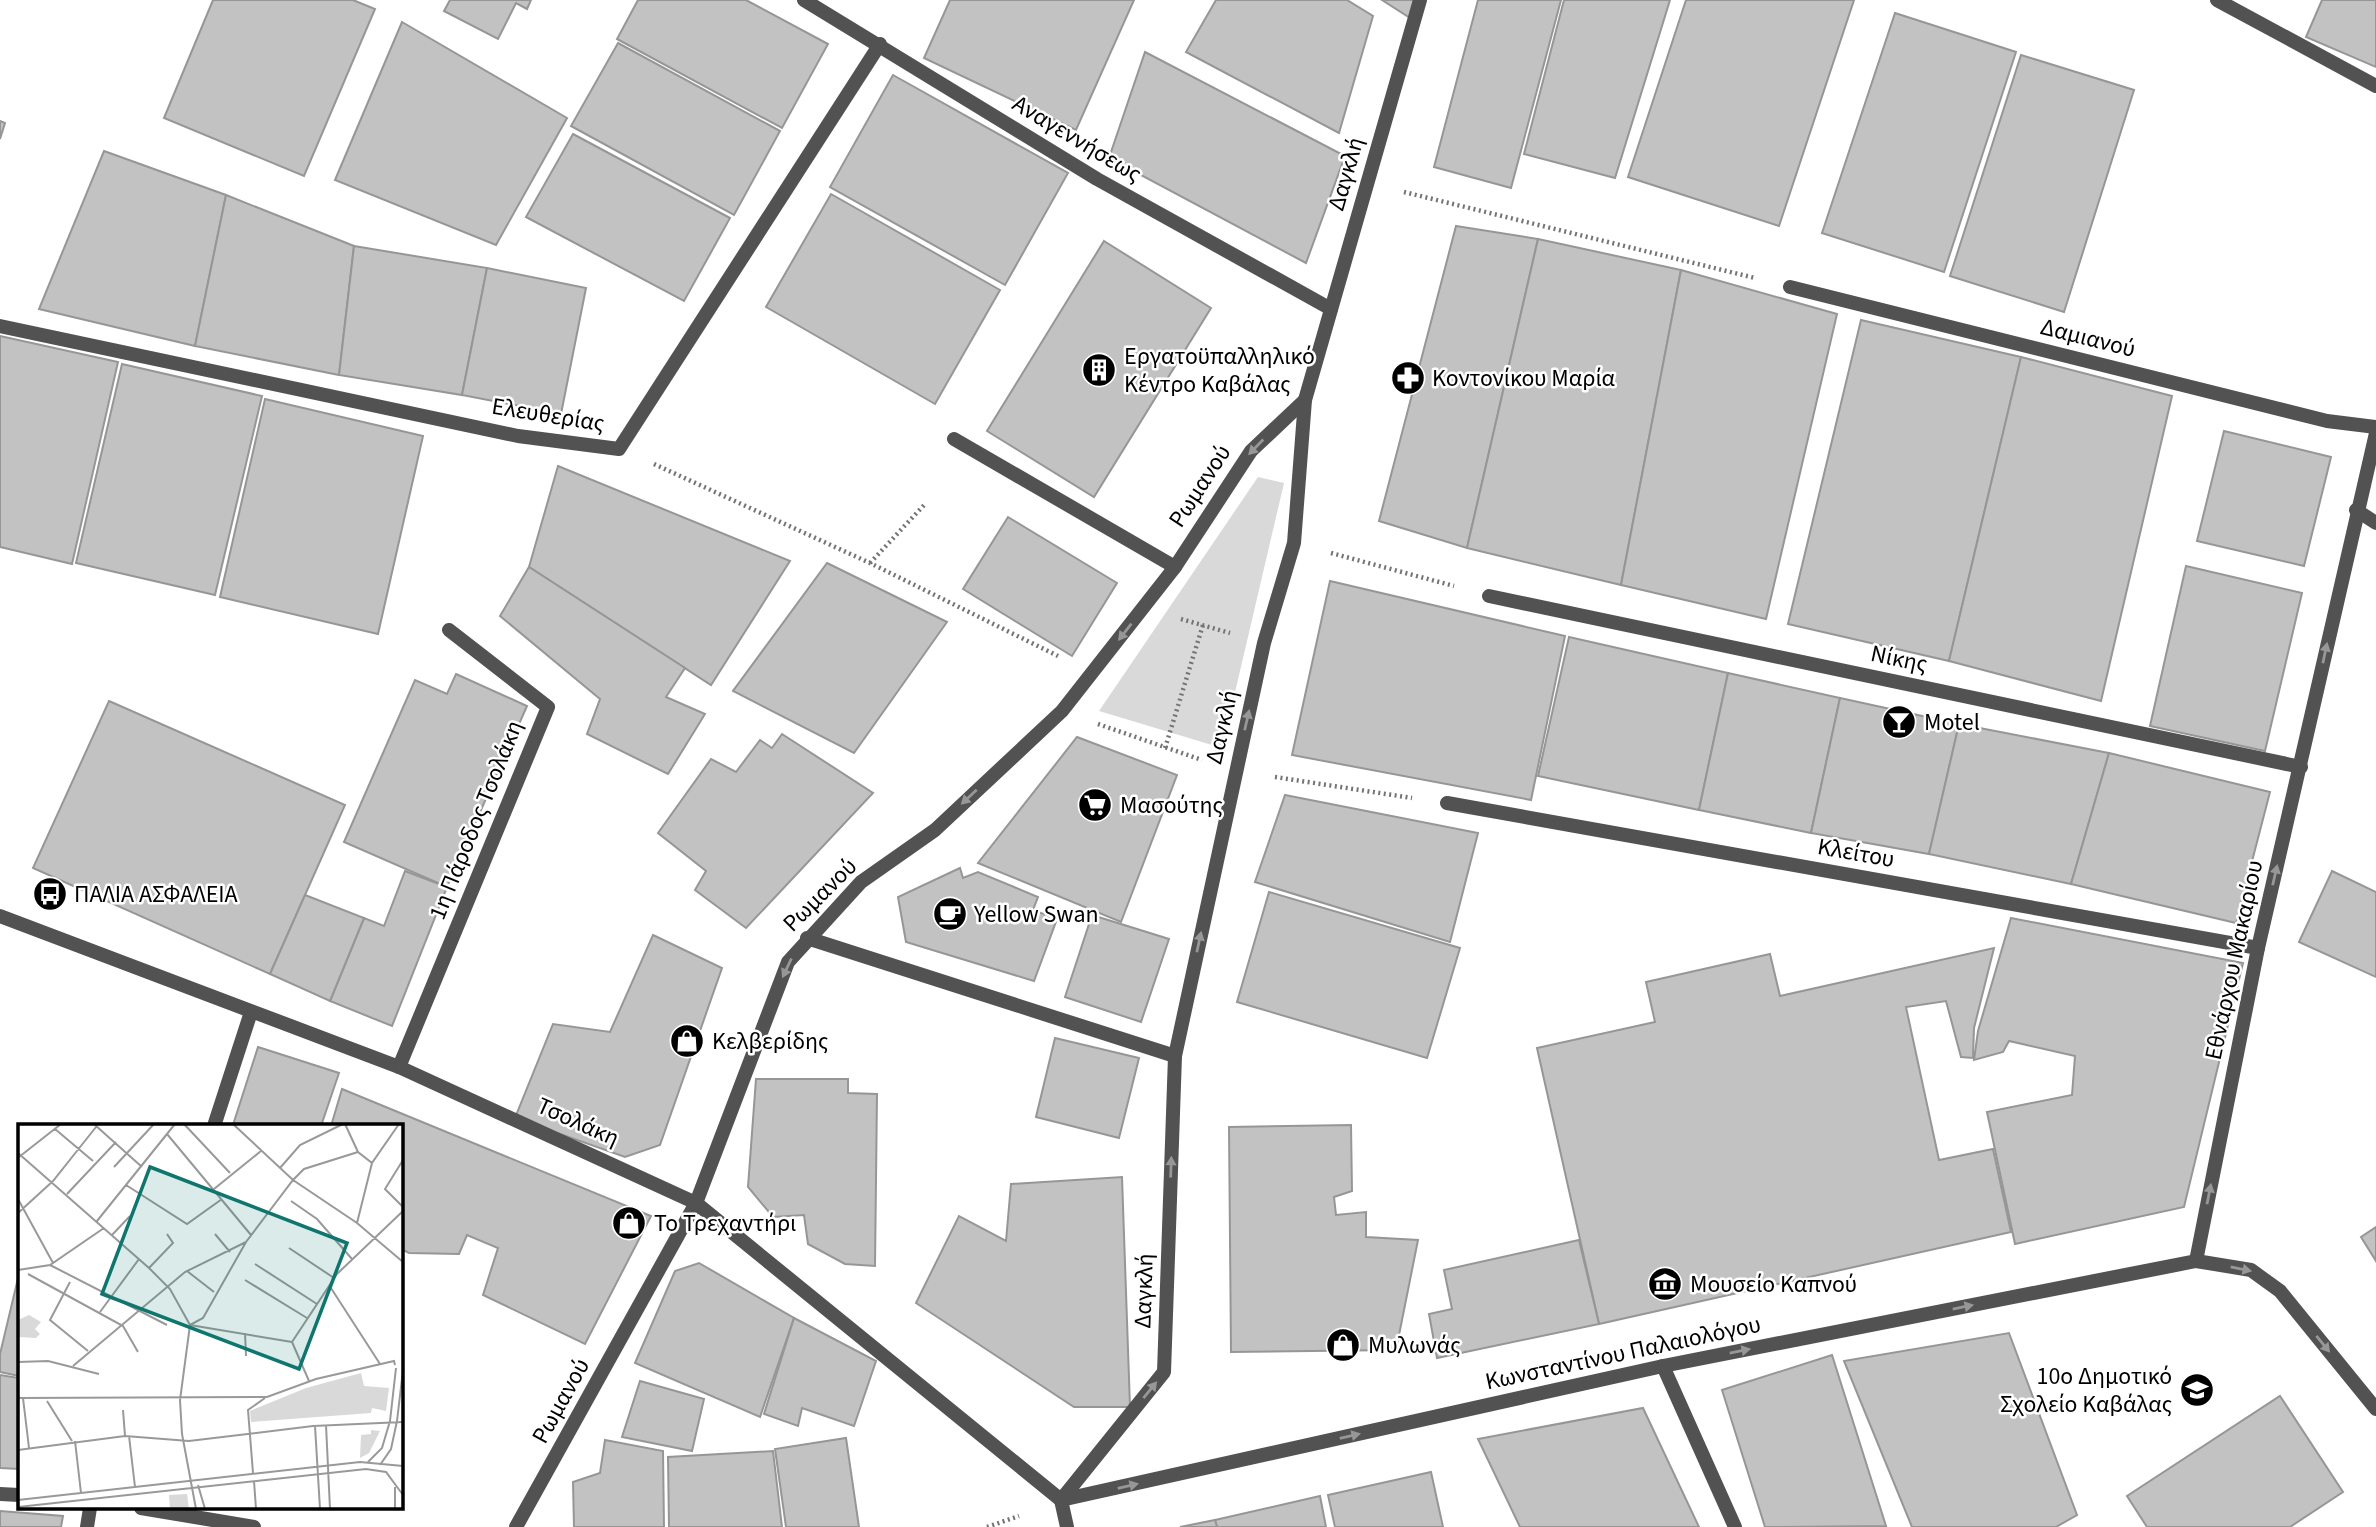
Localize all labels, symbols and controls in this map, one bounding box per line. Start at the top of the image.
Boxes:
street label: Αναγεννήσεως [1006,87,1148,191]
street label: Δαγκλή [1319,133,1373,215]
street label: Δαμιανού [2037,309,2139,367]
place label: Εργατοϋπαλληλικό Κέντρο Καβάλας [1124,339,1315,402]
building icon: Εργατοϋπαλληλικό Κέντρο Καβάλας [1080,351,1118,389]
pharmacy icon: Κοντονίκου Μαρία [1389,359,1427,397]
place label: Κοντονίκου Μαρία [1432,361,1616,396]
street label: Ελευθερίας [489,389,607,441]
street label: Ρωμανού [1160,438,1240,534]
one-way arrow [1248,438,1264,455]
one-way arrow [1118,623,1133,641]
street label: Νίκης [1867,636,1931,682]
one-way arrow [2320,642,2331,664]
street label: Δαγκλή [1197,687,1247,767]
bar icon: Motel [1880,703,1918,741]
place label: Motel [1924,705,1980,740]
one-way arrow [1241,709,1252,731]
street label: 1η Πάροδος Τσολάκη [420,715,532,925]
supermarket icon: Μασούτης [1076,786,1114,824]
place label: Μασούτης [1120,788,1223,823]
one-way arrow [961,789,978,805]
street label: Κλείτου [1815,829,1897,877]
street label: Ρωμανού [775,850,865,940]
street label: Εθνάρχου Μακαρίου [2196,857,2272,1063]
one-way arrow [2270,864,2281,886]
bus stop icon: ΠΑΛΙΑ ΑΣΦΑΛΕΙΑ [31,875,69,913]
place label: ΠΑΛΙΑ ΑΣΦΑΛΕΙΑ [74,877,238,912]
cafe icon: Yellow Swan [931,895,969,933]
place label: Yellow Swan [973,897,1099,932]
one-way arrow [1194,931,1205,953]
one-way arrow [781,958,793,978]
shop icon: Κελβερίδης [668,1022,706,1060]
place label: Κελβερίδης [712,1024,828,1059]
street label: Τσολάκη [531,1088,625,1156]
inset map [18,1124,402,1510]
one-way arrow [1166,1156,1177,1178]
one-way arrow [2204,1183,2215,1205]
shop icon: Το Τρεχαντήρι [610,1204,648,1242]
place label: Το Τρεχαντήρι [654,1206,796,1241]
street label: Δαγκλή [1125,1253,1163,1329]
one-way arrow [2230,1263,2252,1274]
museum icon: Μουσείο Καπνού [1646,1265,1684,1303]
place label: Μουσείο Καπνού [1690,1267,1857,1302]
one-way arrow [1952,1301,1974,1312]
street label: Κωνσταντίνου Παλαιολόγου [1482,1307,1764,1399]
shop icon: Μυλωνάς [1324,1326,1362,1364]
place label: Μυλωνάς [1368,1328,1461,1363]
one-way arrow [2315,1334,2330,1352]
one-way arrow [1729,1346,1751,1357]
street label: Ρωμανού [523,1352,599,1450]
place label: 10ο Δημοτικό Σχολείο Καβάλας [2000,1359,2172,1422]
school or university icon: 10ο Δημοτικό Σχολείο Καβάλας [2178,1371,2216,1409]
one-way arrow [1142,1381,1157,1398]
one-way arrow [1339,1430,1361,1441]
one-way arrow [1117,1480,1139,1491]

